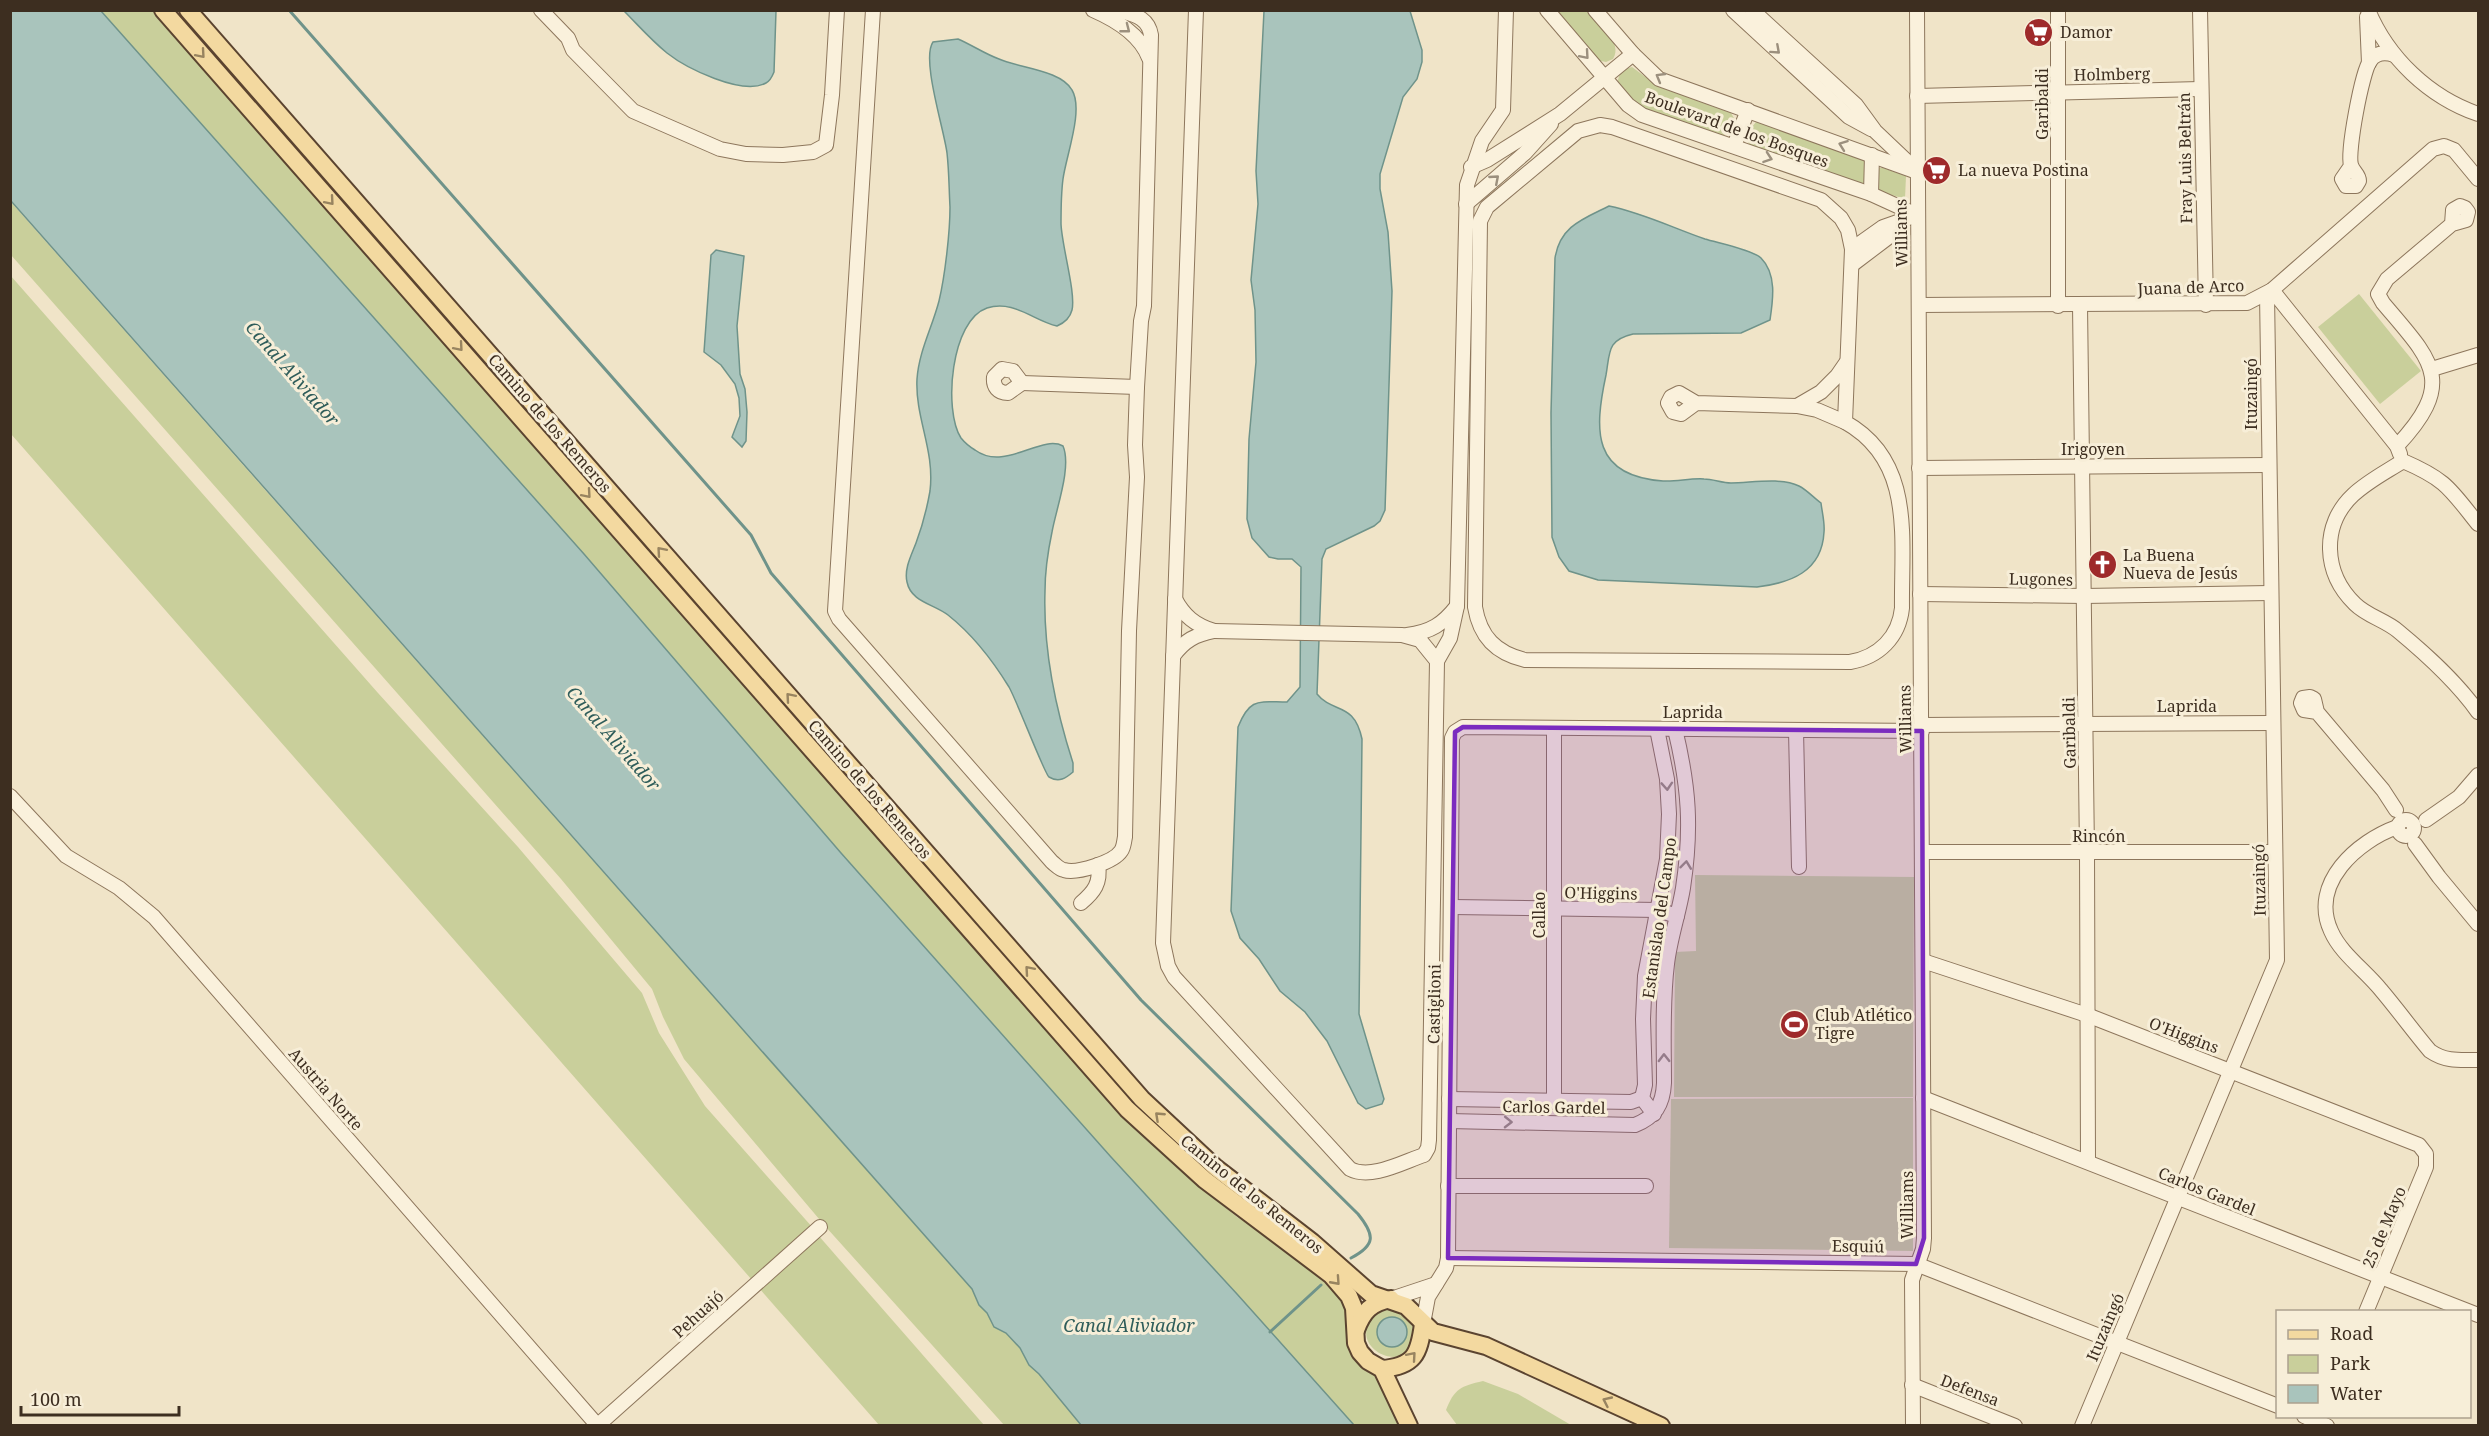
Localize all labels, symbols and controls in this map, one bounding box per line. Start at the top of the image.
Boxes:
supermarket icon: Damor [2023,16,2055,48]
place label: Damor [2060,21,2113,43]
one-way arrow [1119,22,1130,33]
one-way arrow [1769,43,1780,54]
one-way arrow [194,48,205,58]
one-way arrow [1578,48,1589,59]
street label: Holmberg [2074,62,2151,86]
street label: Garibaldi [2031,68,2053,140]
one-way arrow [1656,73,1666,85]
street label: Boulevard de los Bosques [1642,85,1832,173]
street label: Fray Luis Beltrán [2173,92,2197,224]
one-way arrow [1838,139,1848,152]
one-way arrow [1762,151,1773,164]
supermarket icon: La nueva Postina [1921,154,1953,186]
place label: La nueva Postina [1958,159,2089,181]
one-way arrow [1488,175,1499,186]
one-way arrow [323,194,334,205]
street label: Williams [1889,199,1913,267]
street label: Juana de Arco [2136,274,2245,300]
water label: Canal Aliviador [241,316,346,431]
one-way arrow [452,341,463,351]
street label: Camino de los Remeros [483,349,617,497]
street label: Ituzaingó [2240,358,2262,430]
street label: Irigoyen [2061,438,2125,460]
one-way arrow [580,487,591,498]
place label: La Buena Nueva de Jesús [2123,544,2238,584]
one-way arrow [657,547,668,557]
church icon: La Buena Nueva de Jesús [2086,548,2118,580]
street label: Lugones [2009,567,2073,591]
water label: Canal Aliviador [562,681,667,796]
street label: Williams [1893,685,1917,753]
one-way arrow [786,693,797,704]
street label: Laprida [2157,695,2217,717]
street label: Garibaldi [2057,697,2081,769]
street label: Laprida [1663,701,1723,723]
street label: Camino de los Remeros [803,715,937,863]
one-way arrow [1661,782,1674,791]
street label: Rincón [2072,825,2126,847]
street label: Estanislao del Campo [1637,836,1681,1000]
street label: Ituzaingó [2247,844,2271,916]
one-way arrow [1679,860,1691,870]
street label: O'Higgins [1564,881,1638,905]
street label: Callao [1528,892,1550,939]
street label: Castiglioni [1422,964,1446,1044]
one-way arrow [1025,966,1036,977]
place label: Club Atlético Tigre [1815,1004,1912,1044]
sports icon: Club Atlético Tigre [1778,1008,1810,1040]
street label: O'Higgins [2146,1012,2222,1058]
street label: Austria Norte [284,1043,368,1135]
one-way arrow [1658,1053,1670,1062]
street label: Carlos Gardel [1502,1095,1606,1119]
one-way arrow [1155,1112,1166,1123]
one-way arrow [1503,1116,1512,1128]
street label: Camino de los Remeros [1176,1130,1328,1258]
street label: Carlos Gardel [2155,1161,2259,1221]
street label: Williams [1896,1171,1918,1239]
street label: 25 de Mayo [2357,1183,2411,1271]
street label: Esquiú [1832,1235,1884,1257]
one-way arrow [1329,1274,1340,1285]
street label: Pehuajó [668,1285,728,1343]
street label: Ituzaingó [2081,1289,2129,1365]
legend [2276,1310,2471,1418]
water label: Canal Aliviador [1063,1313,1195,1337]
text: Road [2330,1321,2373,1345]
text: Park [2330,1351,2370,1375]
one-way arrow [1405,1352,1416,1363]
street label: Defensa [1937,1369,2003,1411]
scale bar [21,1379,178,1417]
text: Water [2330,1381,2383,1405]
text: 100 m [30,1387,82,1411]
one-way arrow [1603,1397,1614,1409]

